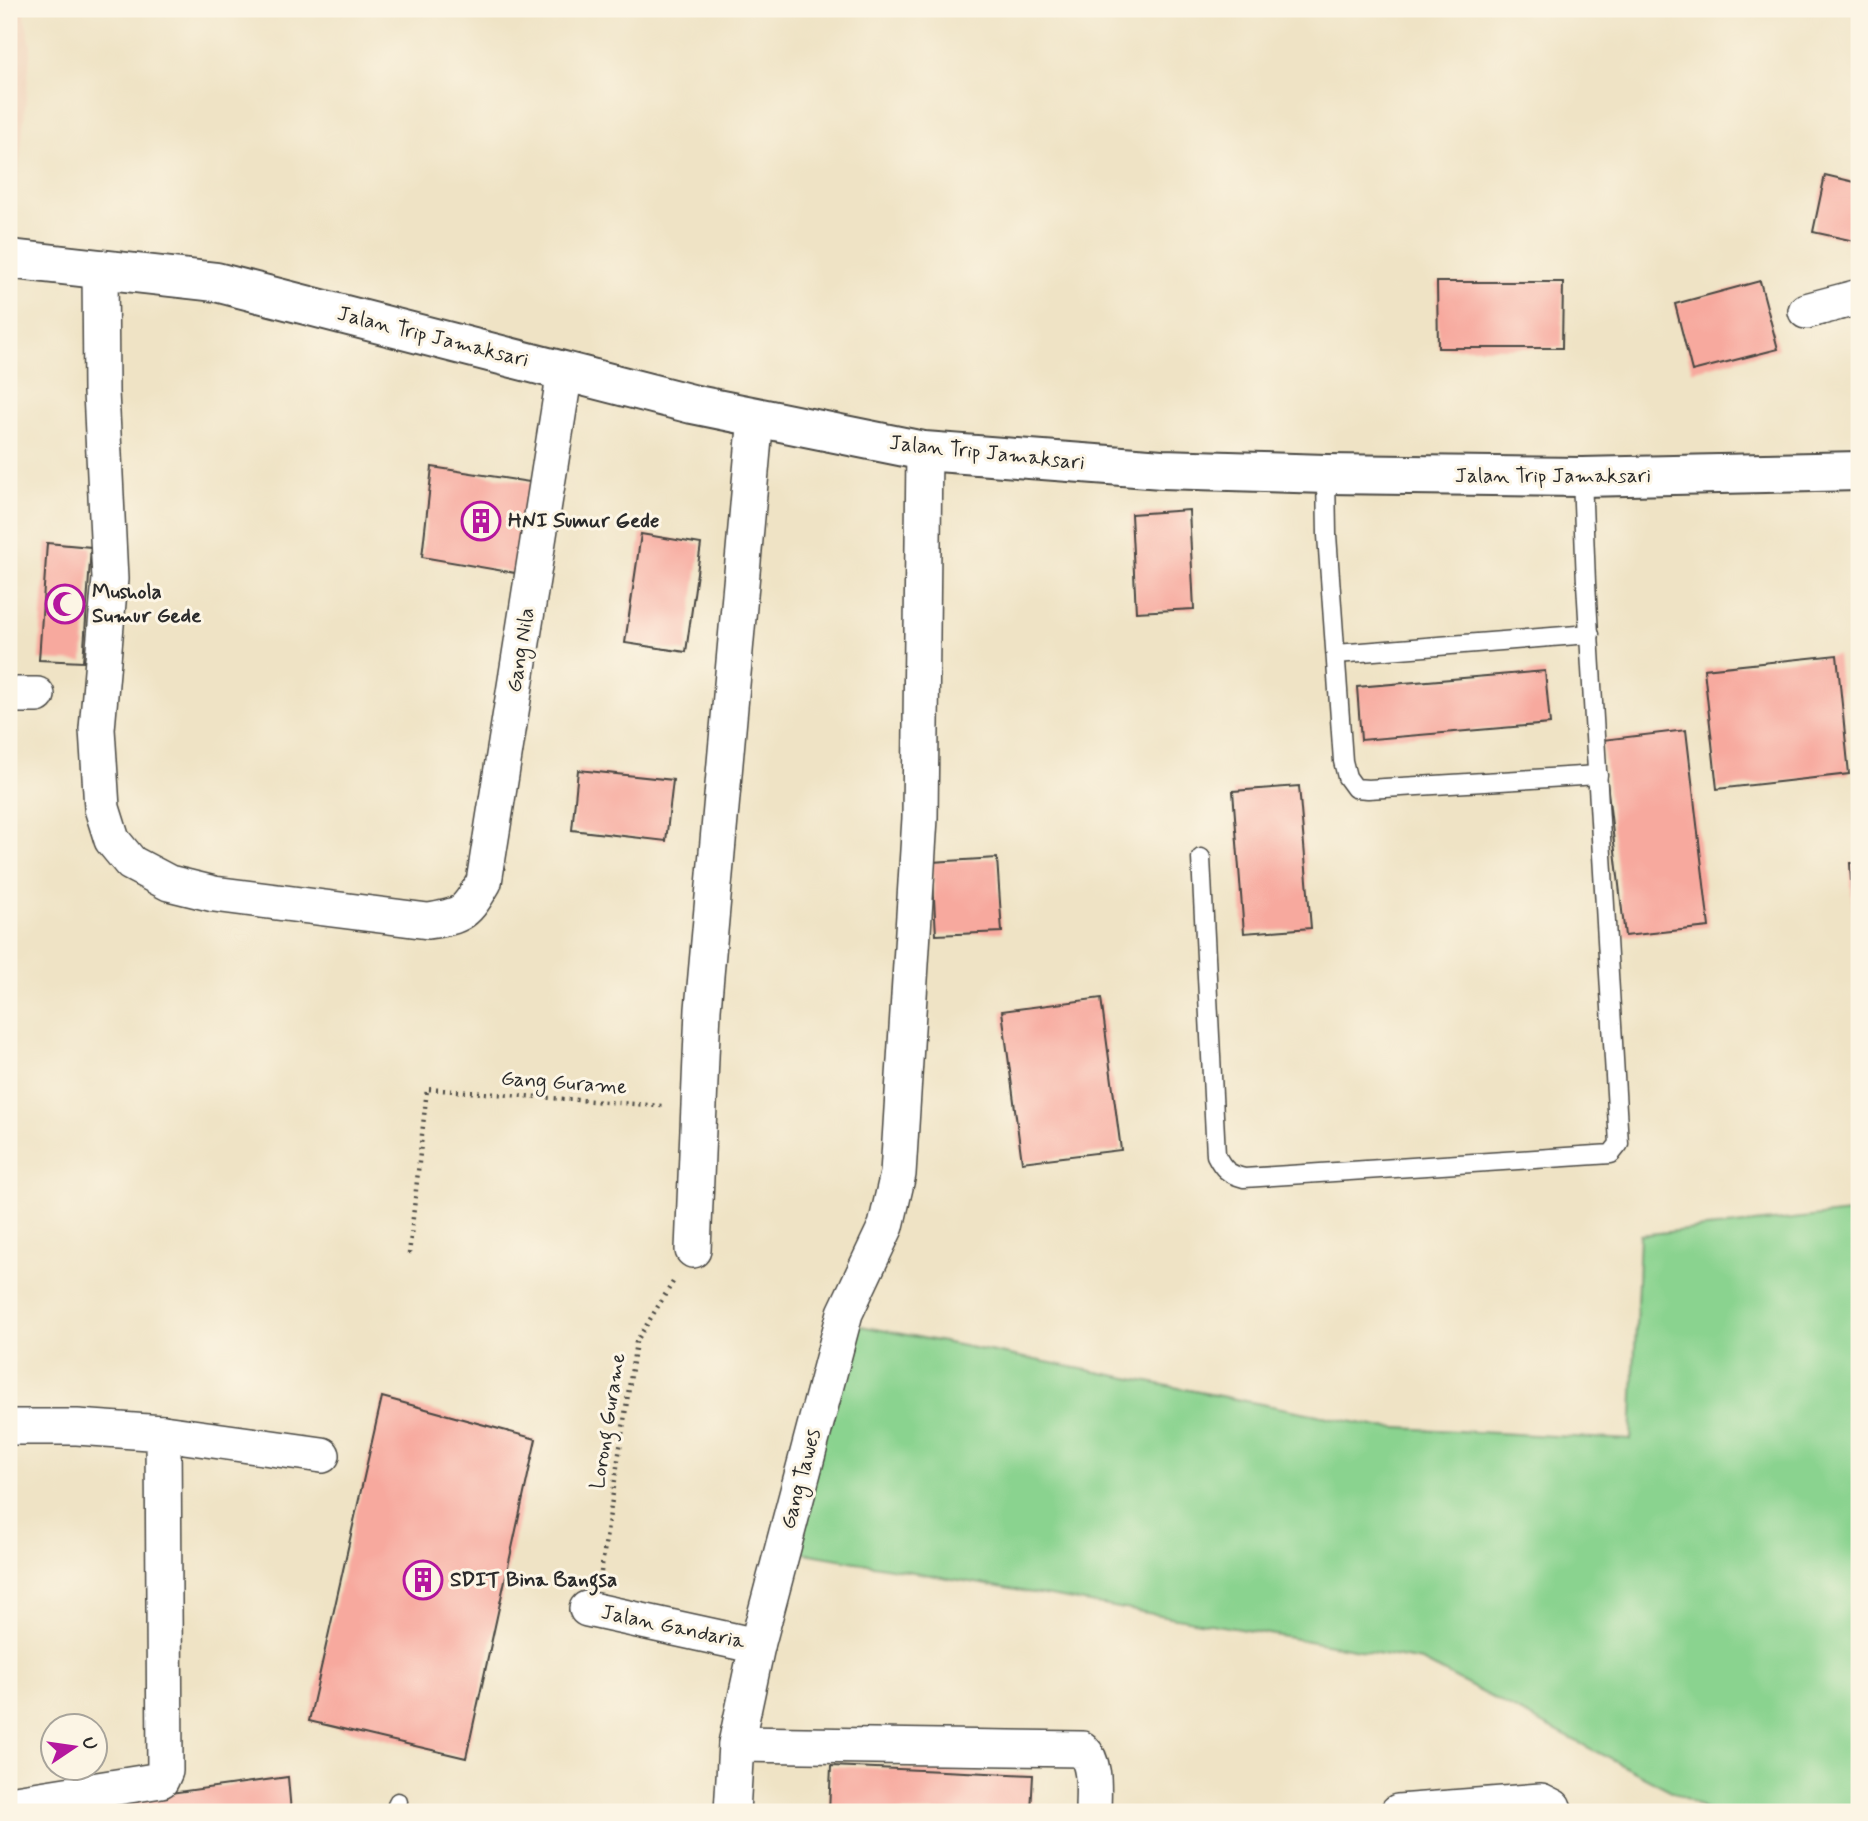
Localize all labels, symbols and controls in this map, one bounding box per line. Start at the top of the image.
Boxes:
street label: Jalan Trip Jamaksari [334,300,532,374]
street label: Jalan Trip Jamaksari [888,429,1086,477]
street label: Jalan Trip Jamaksari [1455,462,1651,490]
building icon: HNI Sumur Gede [460,500,502,542]
place label: HNI Sumur Gede [508,507,659,535]
place label: Mushola Sumur Gede [92,578,202,630]
mosque icon: Mushola Sumur Gede [44,583,86,625]
street label: Gang Nila [500,606,543,695]
street label: Gang Gurame [500,1065,628,1102]
street label: Lorong Gurame [583,1351,635,1491]
street label: Gang Tawes [774,1426,829,1533]
building icon: SDIT Bina Bangsa [402,1559,444,1601]
place label: SDIT Bina Bangsa [450,1566,617,1596]
street label: Jalan Gandaria [599,1598,748,1656]
north arrow [38,1713,108,1783]
text: U [76,1735,103,1752]

